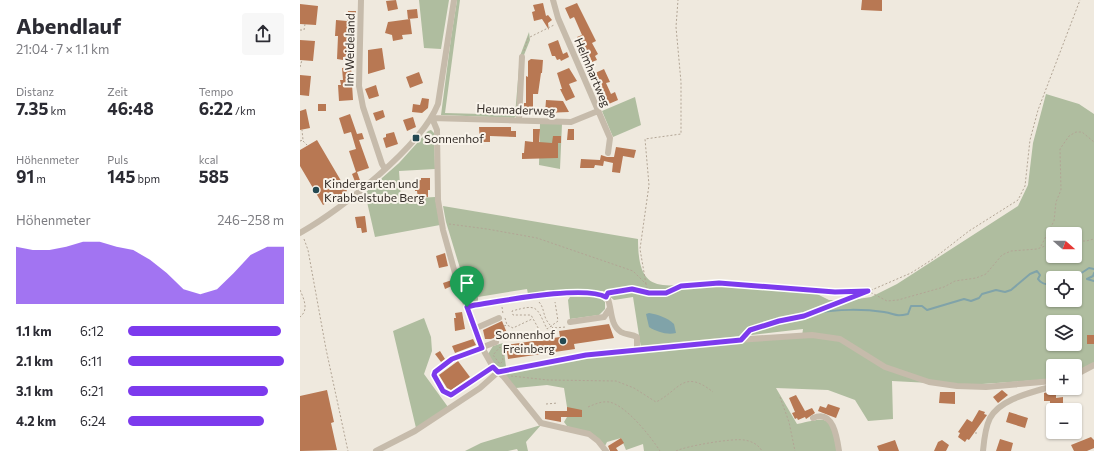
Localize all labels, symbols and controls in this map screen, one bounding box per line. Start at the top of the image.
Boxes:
text: Abendlauf [16,12,121,39]
button: share [242,13,284,55]
street label: Im Weideland [341,13,357,87]
street label: Helmhartweg [572,35,614,109]
text: 21:04 · 7 × 1.1 km [16,41,109,57]
text: Distanz [16,85,54,98]
text: Zeit [107,85,128,98]
text: Tempo [199,85,233,98]
text: 7.35 [16,98,48,119]
text: 46:48 [107,98,154,119]
text: 6:22 [199,98,233,119]
street label: Heumaderweg [476,101,556,117]
text: km [48,104,66,117]
text: /km [233,104,256,117]
place label: Sonnenhof [424,131,484,145]
marker: Sonnenhof [411,133,421,143]
text: Höhenmeter [16,153,79,166]
text: Puls [107,153,128,166]
text: kcal [199,153,218,166]
text: 91 [16,166,34,187]
text: 145 [107,166,135,187]
text: 585 [199,166,229,187]
text: m [34,172,46,185]
text: bpm [135,172,160,185]
place label: Kindergarten und Krabbelstube Berg [324,176,425,204]
marker: Kindergarten und Krabbelstube Berg [311,185,321,195]
text: Höhenmeter [16,212,91,228]
text: 246–258 m [217,212,284,228]
north arrow [1046,227,1082,263]
map controls [1046,227,1082,439]
pin [450,266,484,307]
button: locate [1046,271,1082,307]
icon: arrive [456,272,478,294]
button: layers [1046,315,1082,351]
text: 1.1 km [16,323,52,339]
text: 6:12 [80,323,104,339]
place label: Sonnenhof Freinberg [495,327,555,355]
marker: Sonnenhof Freinberg [558,336,568,346]
text: 2.1 km [16,353,53,369]
text: 6:11 [80,353,102,369]
button: + [1046,359,1082,395]
text: 3.1 km [16,383,53,399]
text: 6:21 [80,383,104,399]
button: − [1046,403,1082,439]
text: 4.2 km [16,413,56,429]
text: 6:24 [80,413,106,429]

